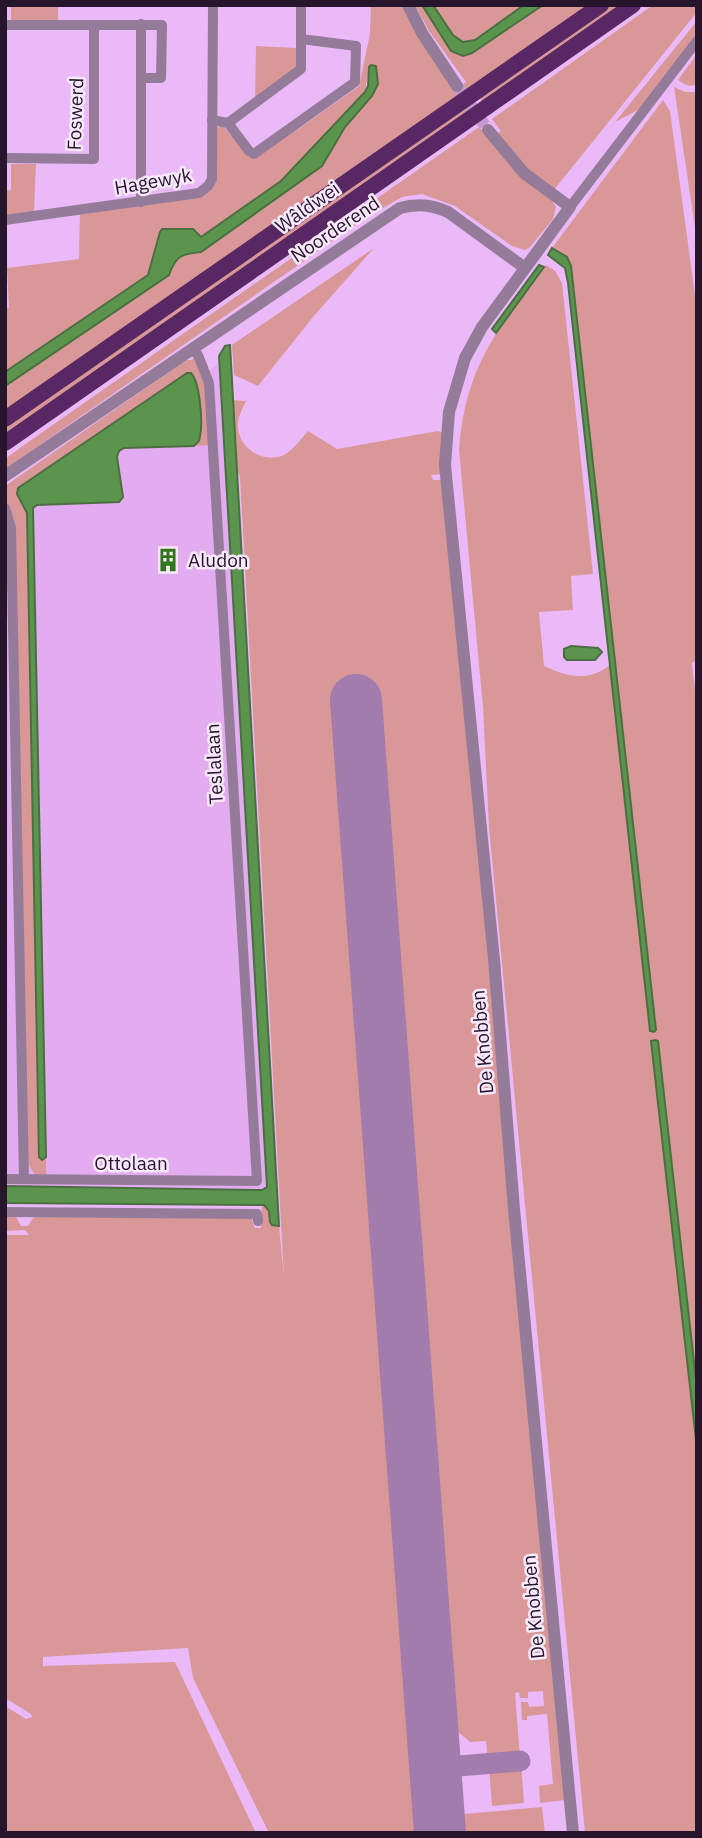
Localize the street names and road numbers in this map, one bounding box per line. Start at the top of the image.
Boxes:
street label: Foswerd [62,77,88,151]
street label: Hagewyk [113,162,193,200]
street label: Wâldwei [270,176,344,238]
street label: Noorderend [286,190,384,268]
street label: Teslalaan [200,723,228,805]
street label: De Knobben [466,989,498,1095]
street label: Ottolaan [94,1151,168,1175]
street label: De Knobben [517,1554,549,1660]

